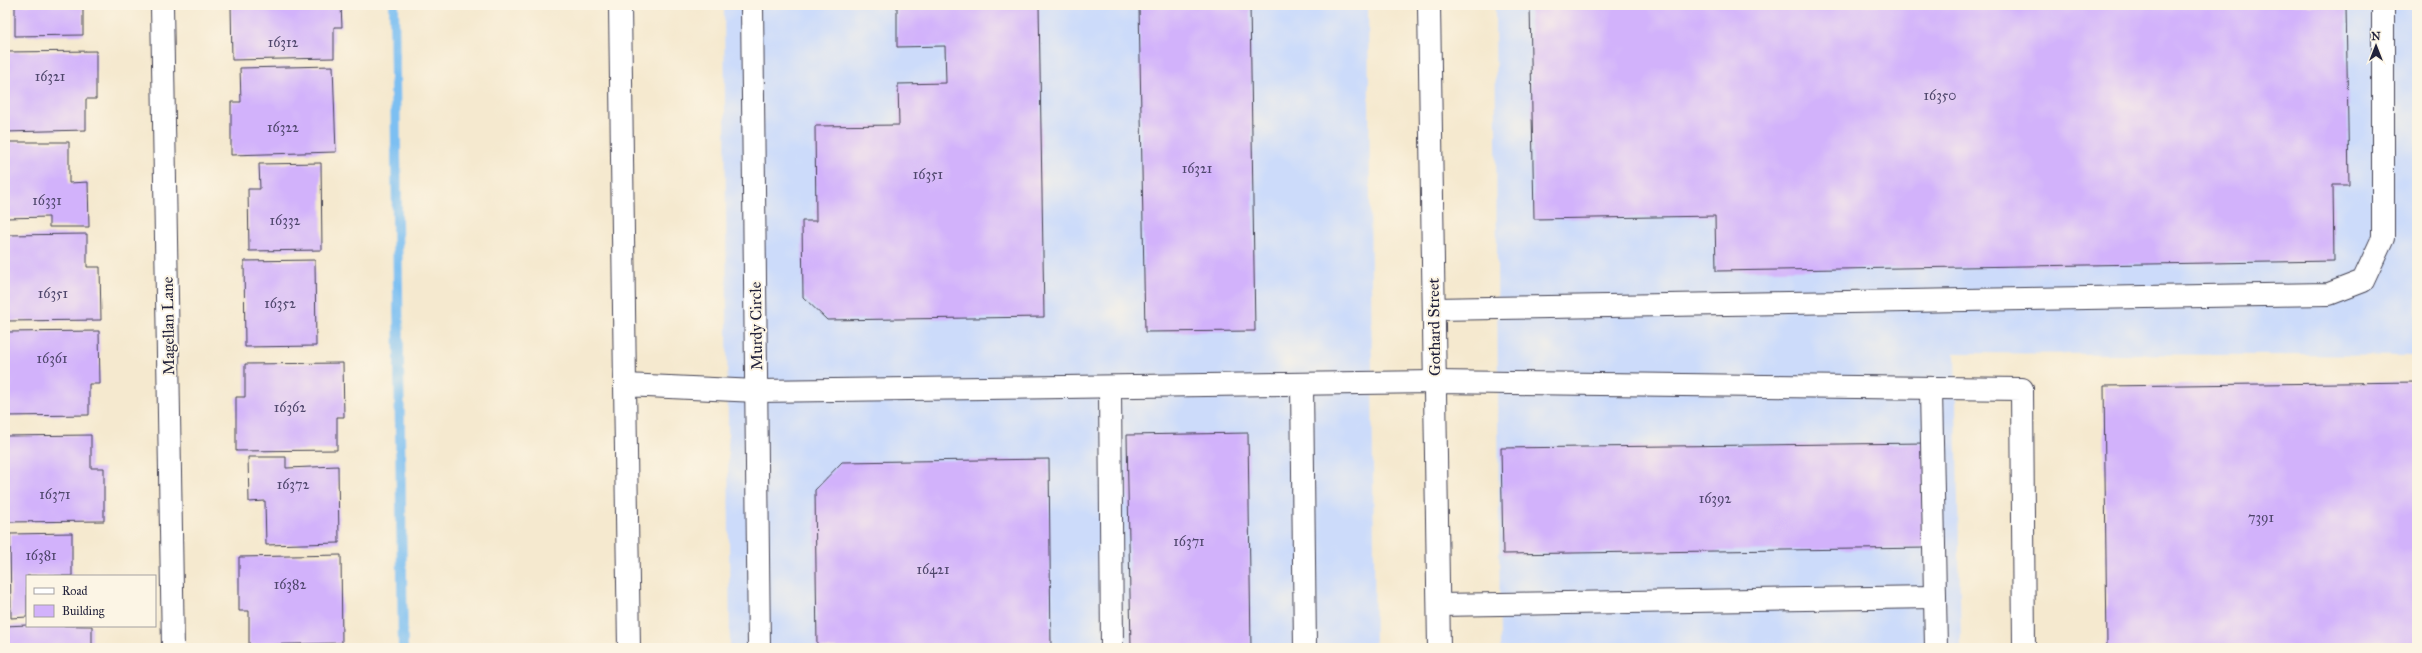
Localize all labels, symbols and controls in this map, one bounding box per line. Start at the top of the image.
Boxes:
north arrow [2356,26,2396,66]
text: N [2371,30,2381,43]
house number: 16312 [268,34,298,51]
house number: 16321 [35,68,66,85]
house number: 16350 [1924,87,1956,104]
house number: 16322 [267,119,299,136]
house number: 16321 [1182,160,1213,177]
house number: 16351 [913,166,944,183]
house number: 16331 [32,192,62,209]
house number: 16332 [270,212,300,229]
street label: Magellan Lane [158,276,179,376]
street label: Gothard Street [1424,277,1444,376]
street label: Murdy Circle [746,281,766,370]
house number: 16351 [38,285,69,302]
house number: 16352 [264,295,296,312]
house number: 16361 [37,350,68,367]
house number: 16362 [274,399,306,416]
house number: 16372 [277,476,309,493]
house number: 16371 [39,486,71,503]
house number: 16392 [1699,490,1731,507]
house number: 7391 [2248,509,2274,526]
house number: 16371 [1173,533,1205,550]
house number: 16381 [25,547,57,564]
house number: 16421 [917,561,950,578]
legend [26,575,156,627]
house number: 16382 [274,576,306,593]
text: Road [62,584,88,598]
text: Building [62,604,105,619]

